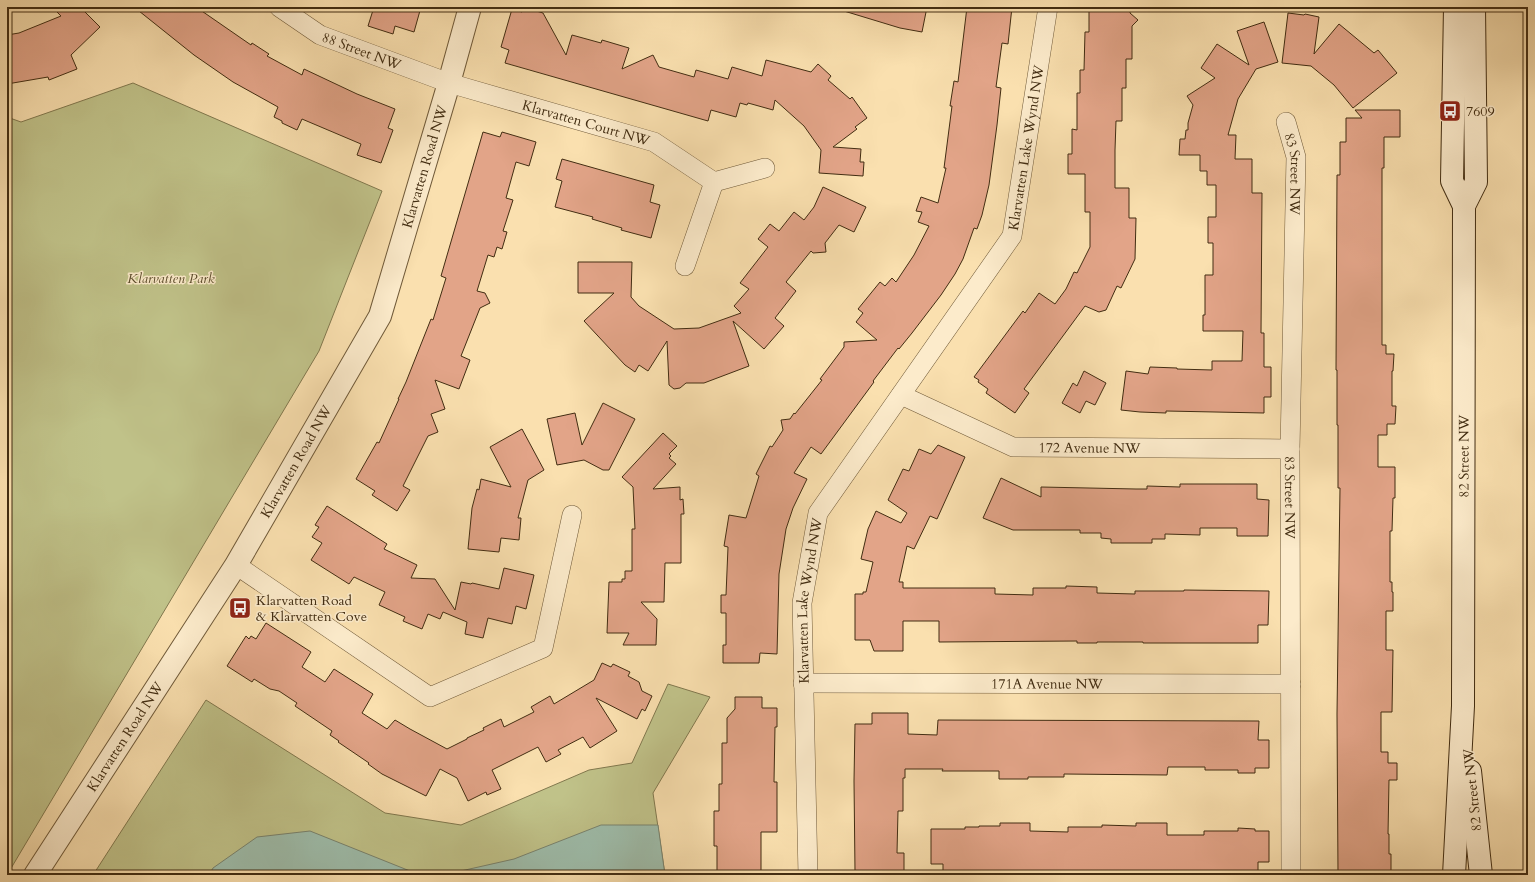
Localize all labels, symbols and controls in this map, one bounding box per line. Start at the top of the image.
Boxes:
street label: 88 Street NW [319,28,404,74]
street label: Klarvatten Lake Wynd NW [1004,63,1049,232]
street label: Klarvatten Court NW [520,96,653,150]
bus stop icon: 7609 [1437,98,1463,124]
street label: Klarvatten Road NW [398,102,452,230]
place label: 7609 [1466,102,1495,121]
street label: 83 Street NW [1280,131,1305,216]
park label: Klarvatten Park [127,269,215,288]
street label: Klarvatten Road NW [256,401,337,522]
street label: 82 Street NW [1454,414,1474,498]
street label: 172 Avenue NW [1038,438,1141,458]
street label: 83 Street NW [1280,456,1299,540]
street label: Klarvatten Lake Wynd NW [793,516,827,684]
place label: Klarvatten Road & Klarvatten Cove [256,591,367,626]
bus stop icon: Klarvatten Road & Klarvatten Cove [227,595,253,621]
street label: 171A Avenue NW [991,674,1103,694]
street label: Klarvatten Road NW [83,678,168,795]
street label: 82 Street NW [1459,747,1486,832]

